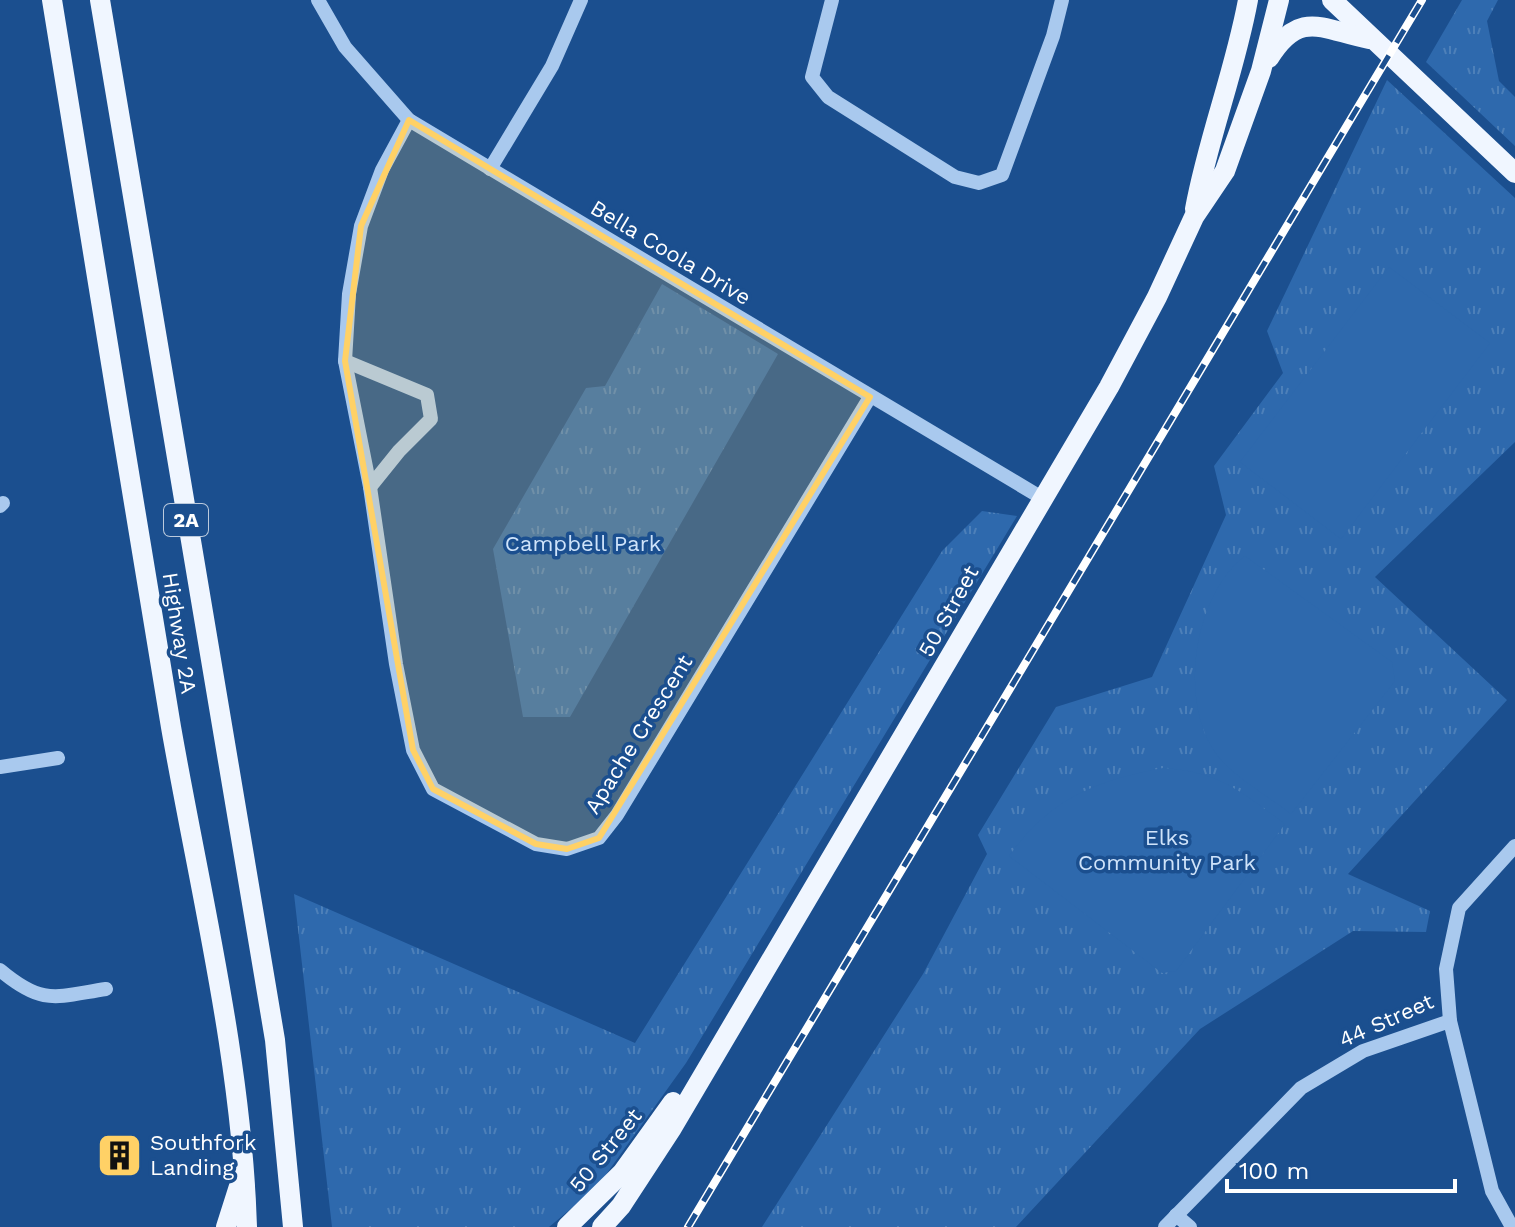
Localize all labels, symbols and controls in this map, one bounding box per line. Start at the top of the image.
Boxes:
street label: Bella Coola Drive [586,195,755,310]
road number: 2A [164,504,208,536]
park label: Campbell Park [505,531,661,556]
street label: 50 Street [913,561,984,661]
street label: Highway 2A [158,570,201,696]
street label: Apache Crescent [579,650,697,818]
park label: Elks Community Park [1078,825,1256,875]
street label: 44 Street [1335,989,1437,1052]
street label: 50 Street [564,1104,647,1197]
place label: Southfork Landing [150,1130,257,1180]
building icon: Southfork Landing [95,1131,143,1179]
scale bar [1227,1143,1455,1193]
text: 100 m [1239,1157,1309,1185]

